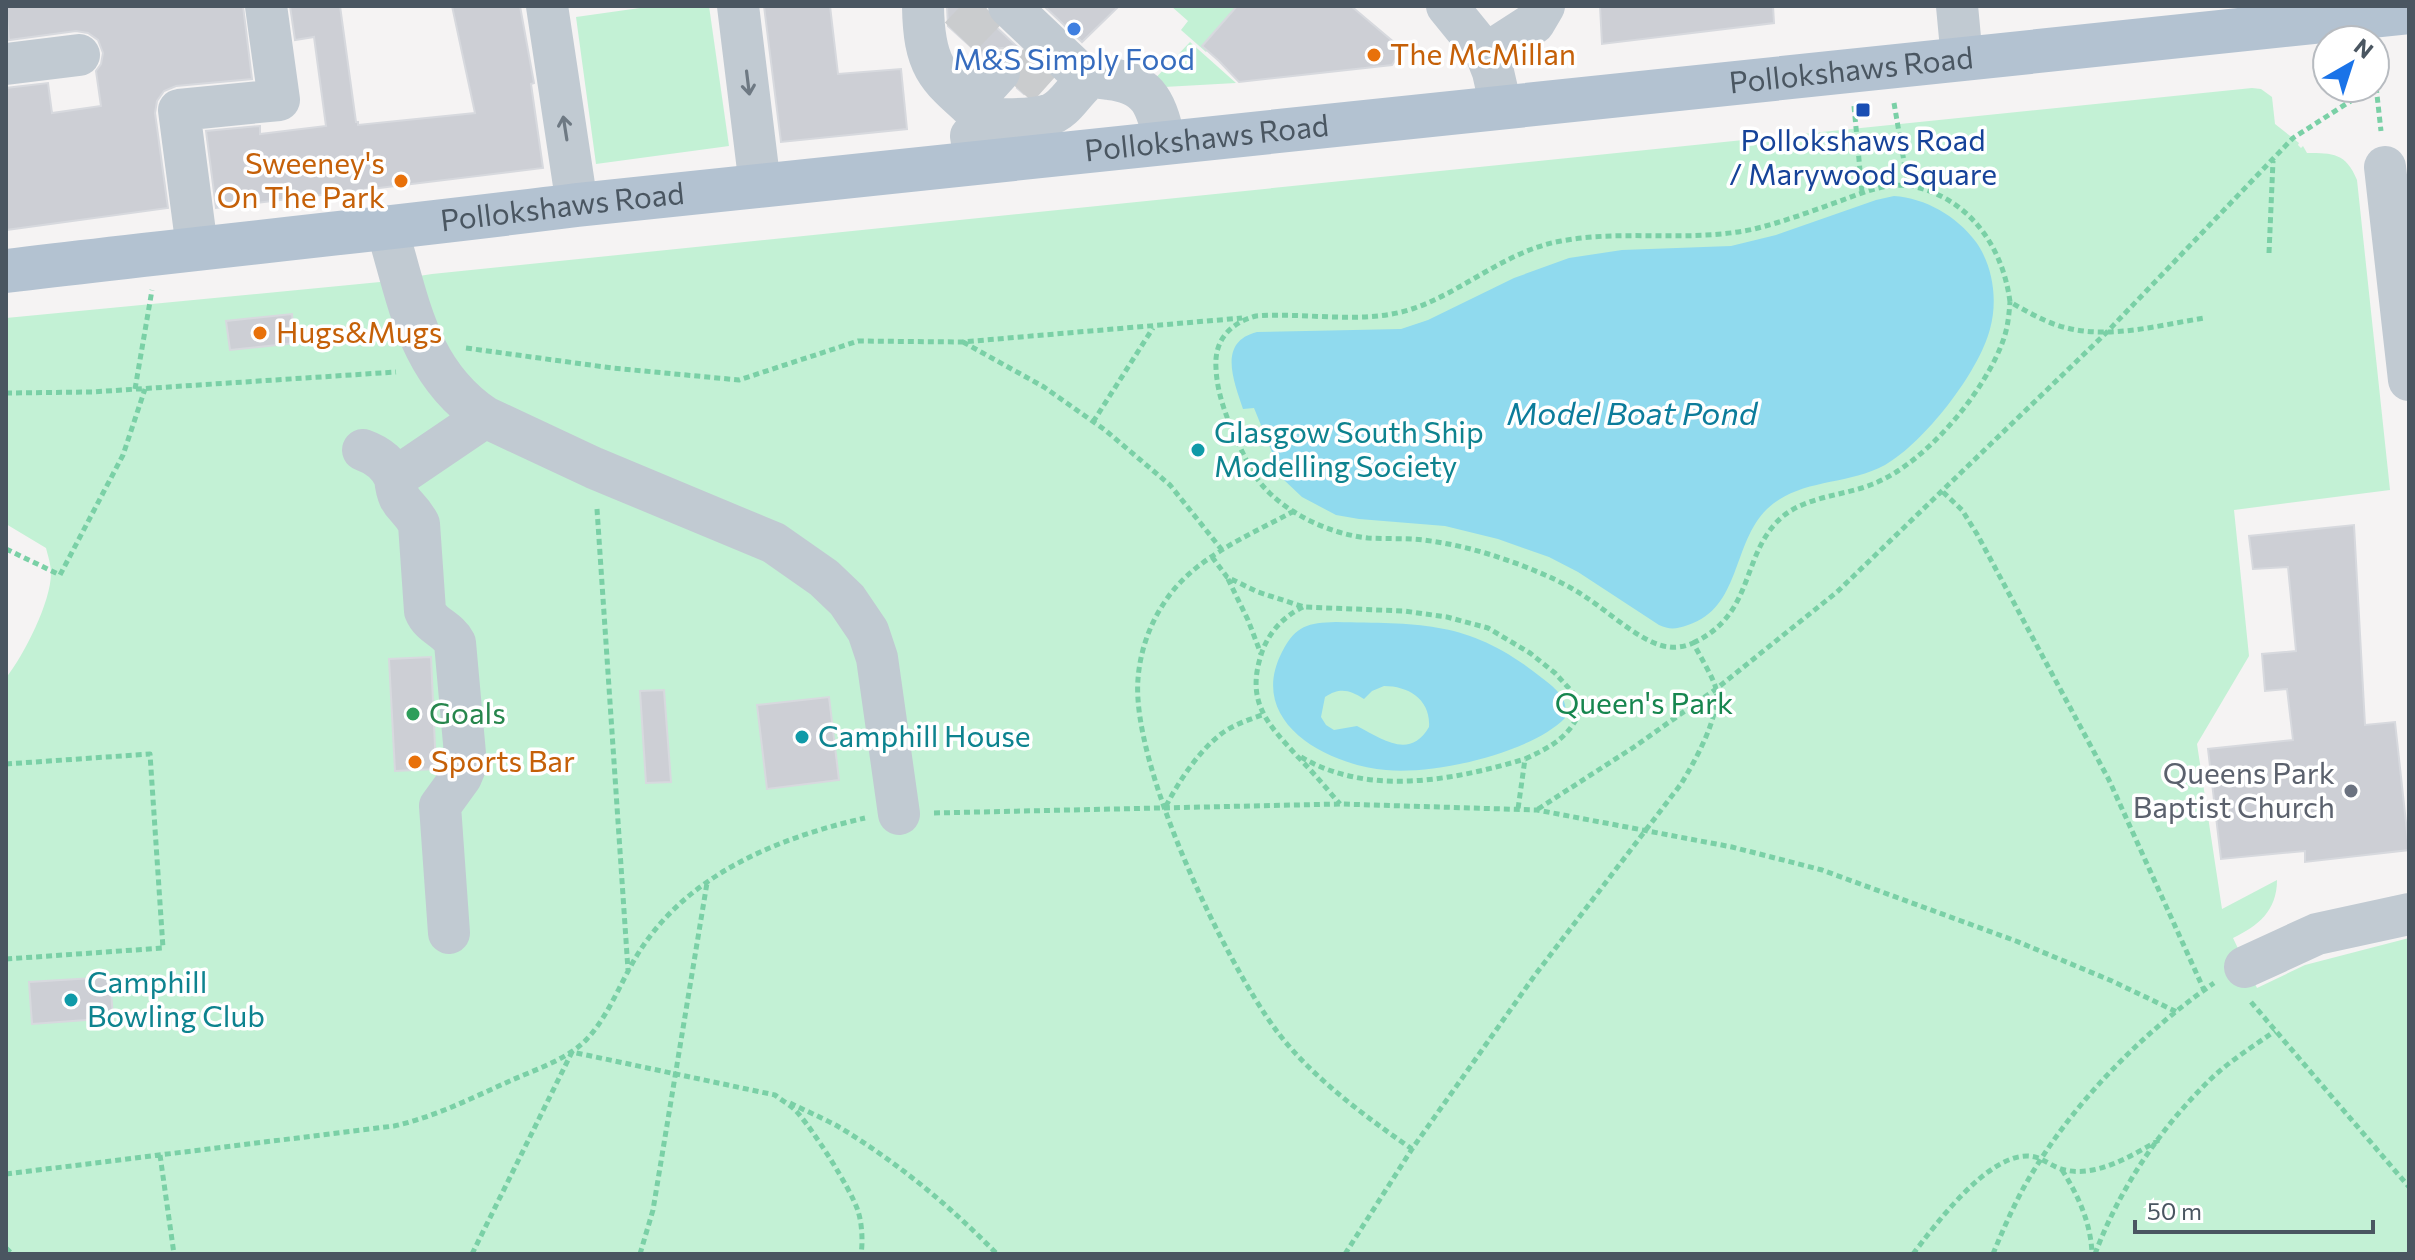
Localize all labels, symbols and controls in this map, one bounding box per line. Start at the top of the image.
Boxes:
marker: M&S Simply Food [1065,20,1083,38]
north arrow [2311,24,2391,104]
text: N [2349,32,2379,64]
place label: The McMillan [1390,34,1576,71]
street label: Pollokshaws Road [1727,37,1975,100]
place label: M&S Simply Food [953,39,1195,76]
marker: The McMillan [1365,46,1383,64]
one-way arrow [740,70,755,96]
marker: Pollokshaws Road / Marywood Square [1854,101,1872,119]
street label: Pollokshaws Road [1083,105,1330,167]
one-way arrow [557,116,572,141]
place label: Pollokshaws Road / Marywood Square [1729,120,1997,191]
place label: Sweeney's On The Park [217,143,385,214]
marker: Sweeney's On The Park [392,172,410,190]
street label: Pollokshaws Road [438,173,686,237]
place label: Hugs&Mugs [276,312,442,349]
marker: Hugs&Mugs [251,324,269,342]
water label: Model Boat Pond [1507,392,1759,432]
place label: Glasgow South Ship Modelling Society [1214,412,1484,483]
marker: Glasgow South Ship Modelling Society [1189,441,1207,459]
park label: Queen's Park [1555,683,1733,720]
place label: Goals [429,693,506,730]
marker: Goals [404,705,422,723]
place label: Camphill House [818,716,1031,753]
marker: Camphill House [793,728,811,746]
place label: Sports Bar [431,741,575,778]
marker: Sports Bar [406,753,424,771]
place label: Queens Park Baptist Church [2133,753,2335,824]
marker: Queens Park Baptist Church [2342,782,2360,800]
place label: Camphill Bowling Club [87,962,265,1033]
marker: Camphill Bowling Club [62,991,80,1009]
scale bar [2135,1184,2373,1234]
text: 50 m [2147,1196,2202,1225]

